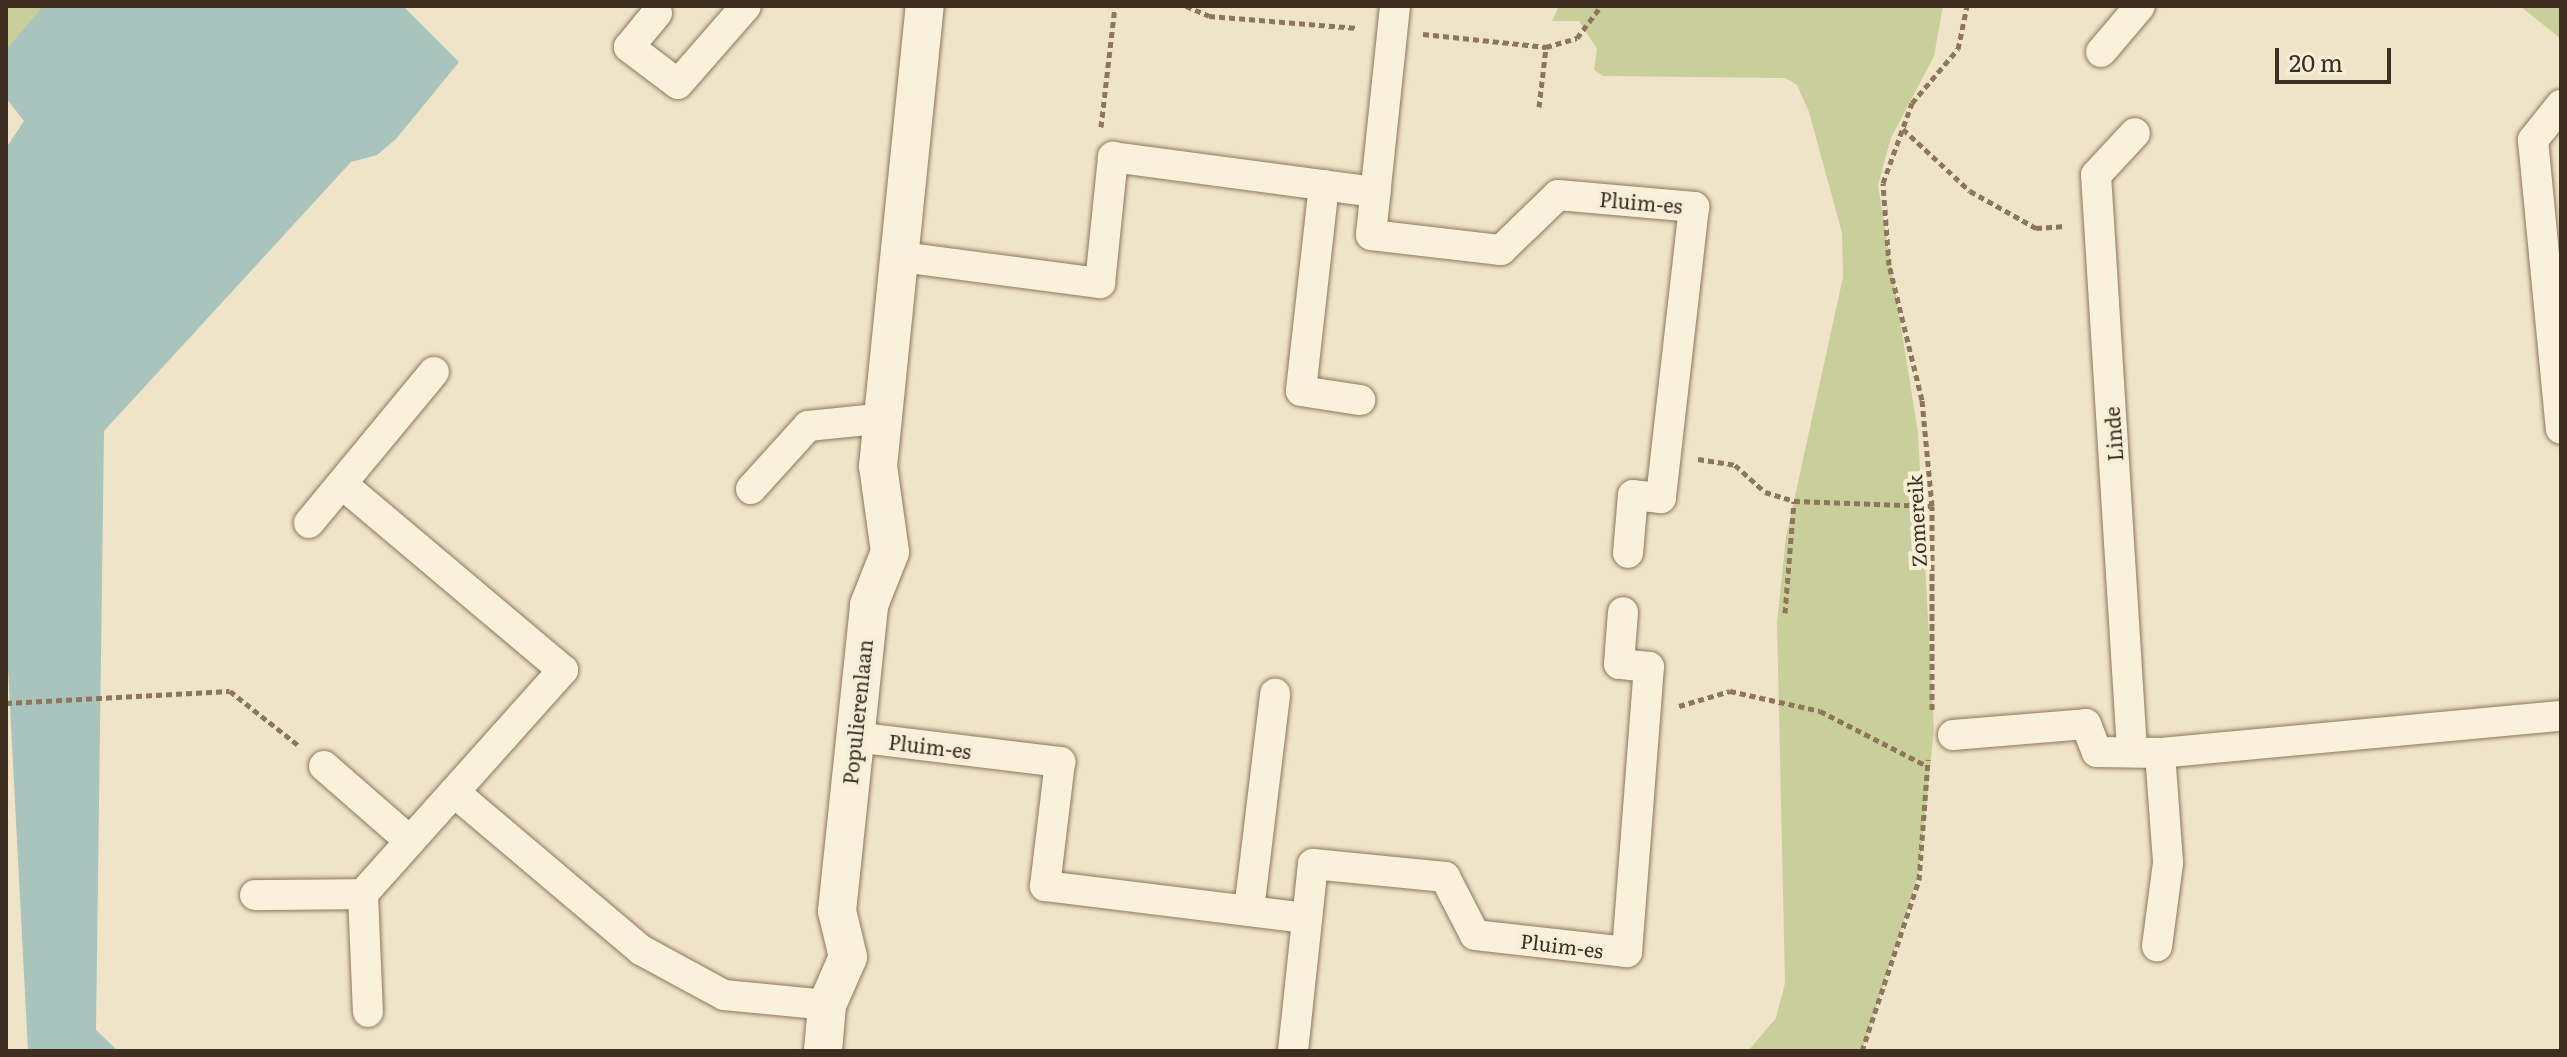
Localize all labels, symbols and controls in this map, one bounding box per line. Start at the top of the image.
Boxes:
scale bar [2279,32,2395,82]
text: 20 m [2289,44,2343,79]
street label: Pluim-es [1598,186,1684,218]
street label: Linde [2099,406,2127,462]
street label: Zomereik [1902,474,1930,568]
street label: Populierenlaan [837,638,877,786]
street label: Pluim-es [887,729,973,763]
street label: Pluim-es [1519,928,1605,962]

